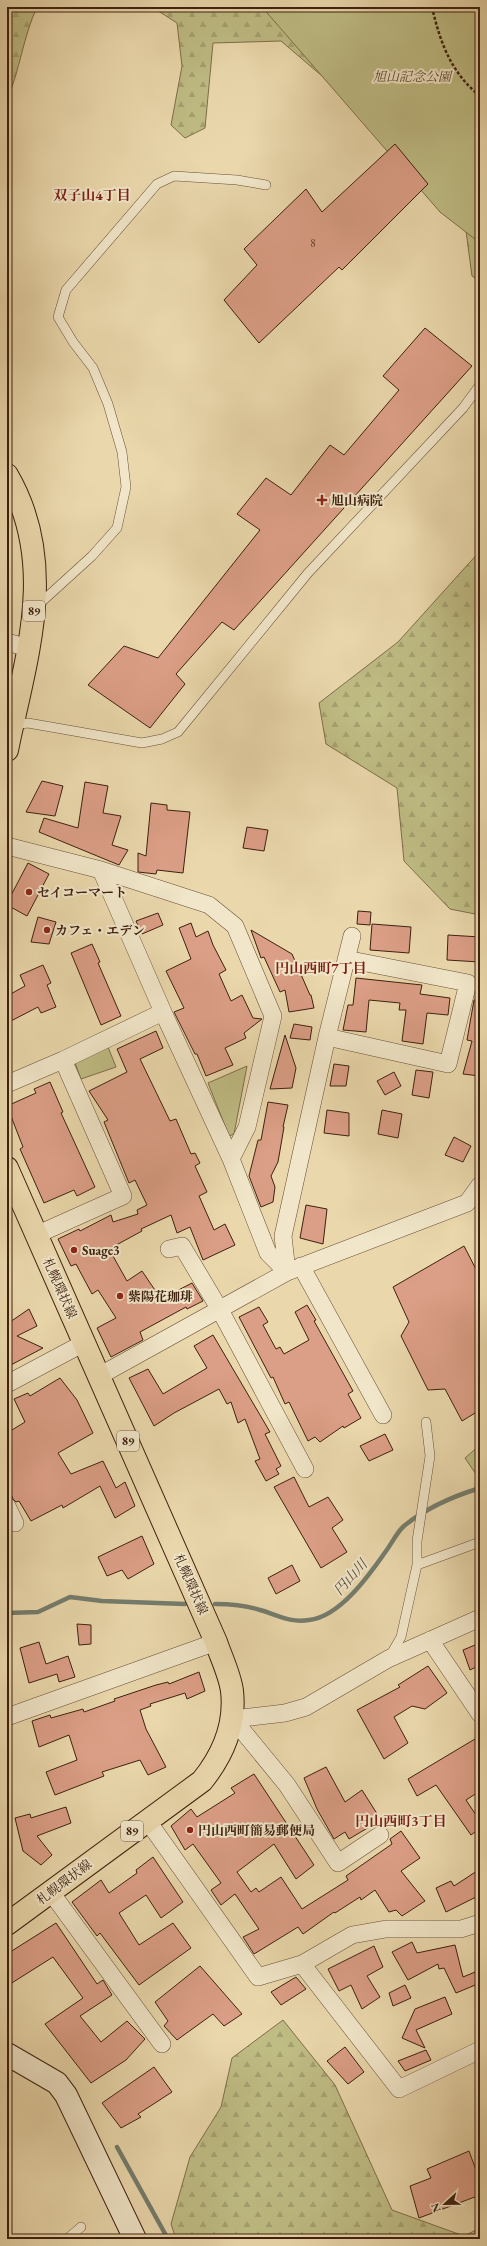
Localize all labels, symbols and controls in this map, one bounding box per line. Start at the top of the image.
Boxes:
park label: 旭山記念公園 [373,68,453,85]
district label: 双子山4丁目 [53,186,131,204]
house number: 8 [310,236,316,250]
place label: 旭山病院 [331,492,383,509]
marker: 旭山病院 [316,494,328,506]
road number: 89 [23,601,45,621]
place label: セイコーマート [37,884,127,901]
marker: セイコーマート [24,887,34,897]
place label: カフェ・エデン [55,922,145,939]
marker: カフェ・エデン [42,925,52,935]
district label: 円山西町7丁目 [275,959,367,977]
place label: Suage3 [82,1242,120,1259]
marker: Suage3 [69,1245,79,1255]
street label: 札幌環状線 [39,1255,81,1321]
place label: 紫陽花珈琲 [128,1288,193,1305]
marker: 紫陽花珈琲 [115,1291,125,1301]
road number: 89 [117,1431,139,1451]
street label: 札幌環状線 [170,1551,212,1617]
water label: 円山川 [329,1554,372,1599]
district label: 円山西町3丁目 [355,1812,447,1830]
road number: 89 [121,1821,143,1841]
place label: 円山西町簡易郵便局 [198,1822,315,1839]
marker: 円山西町簡易郵便局 [185,1825,195,1835]
street label: 札幌環状線 [33,1856,95,1908]
north arrow [425,2184,465,2224]
text: N [428,2201,444,2214]

